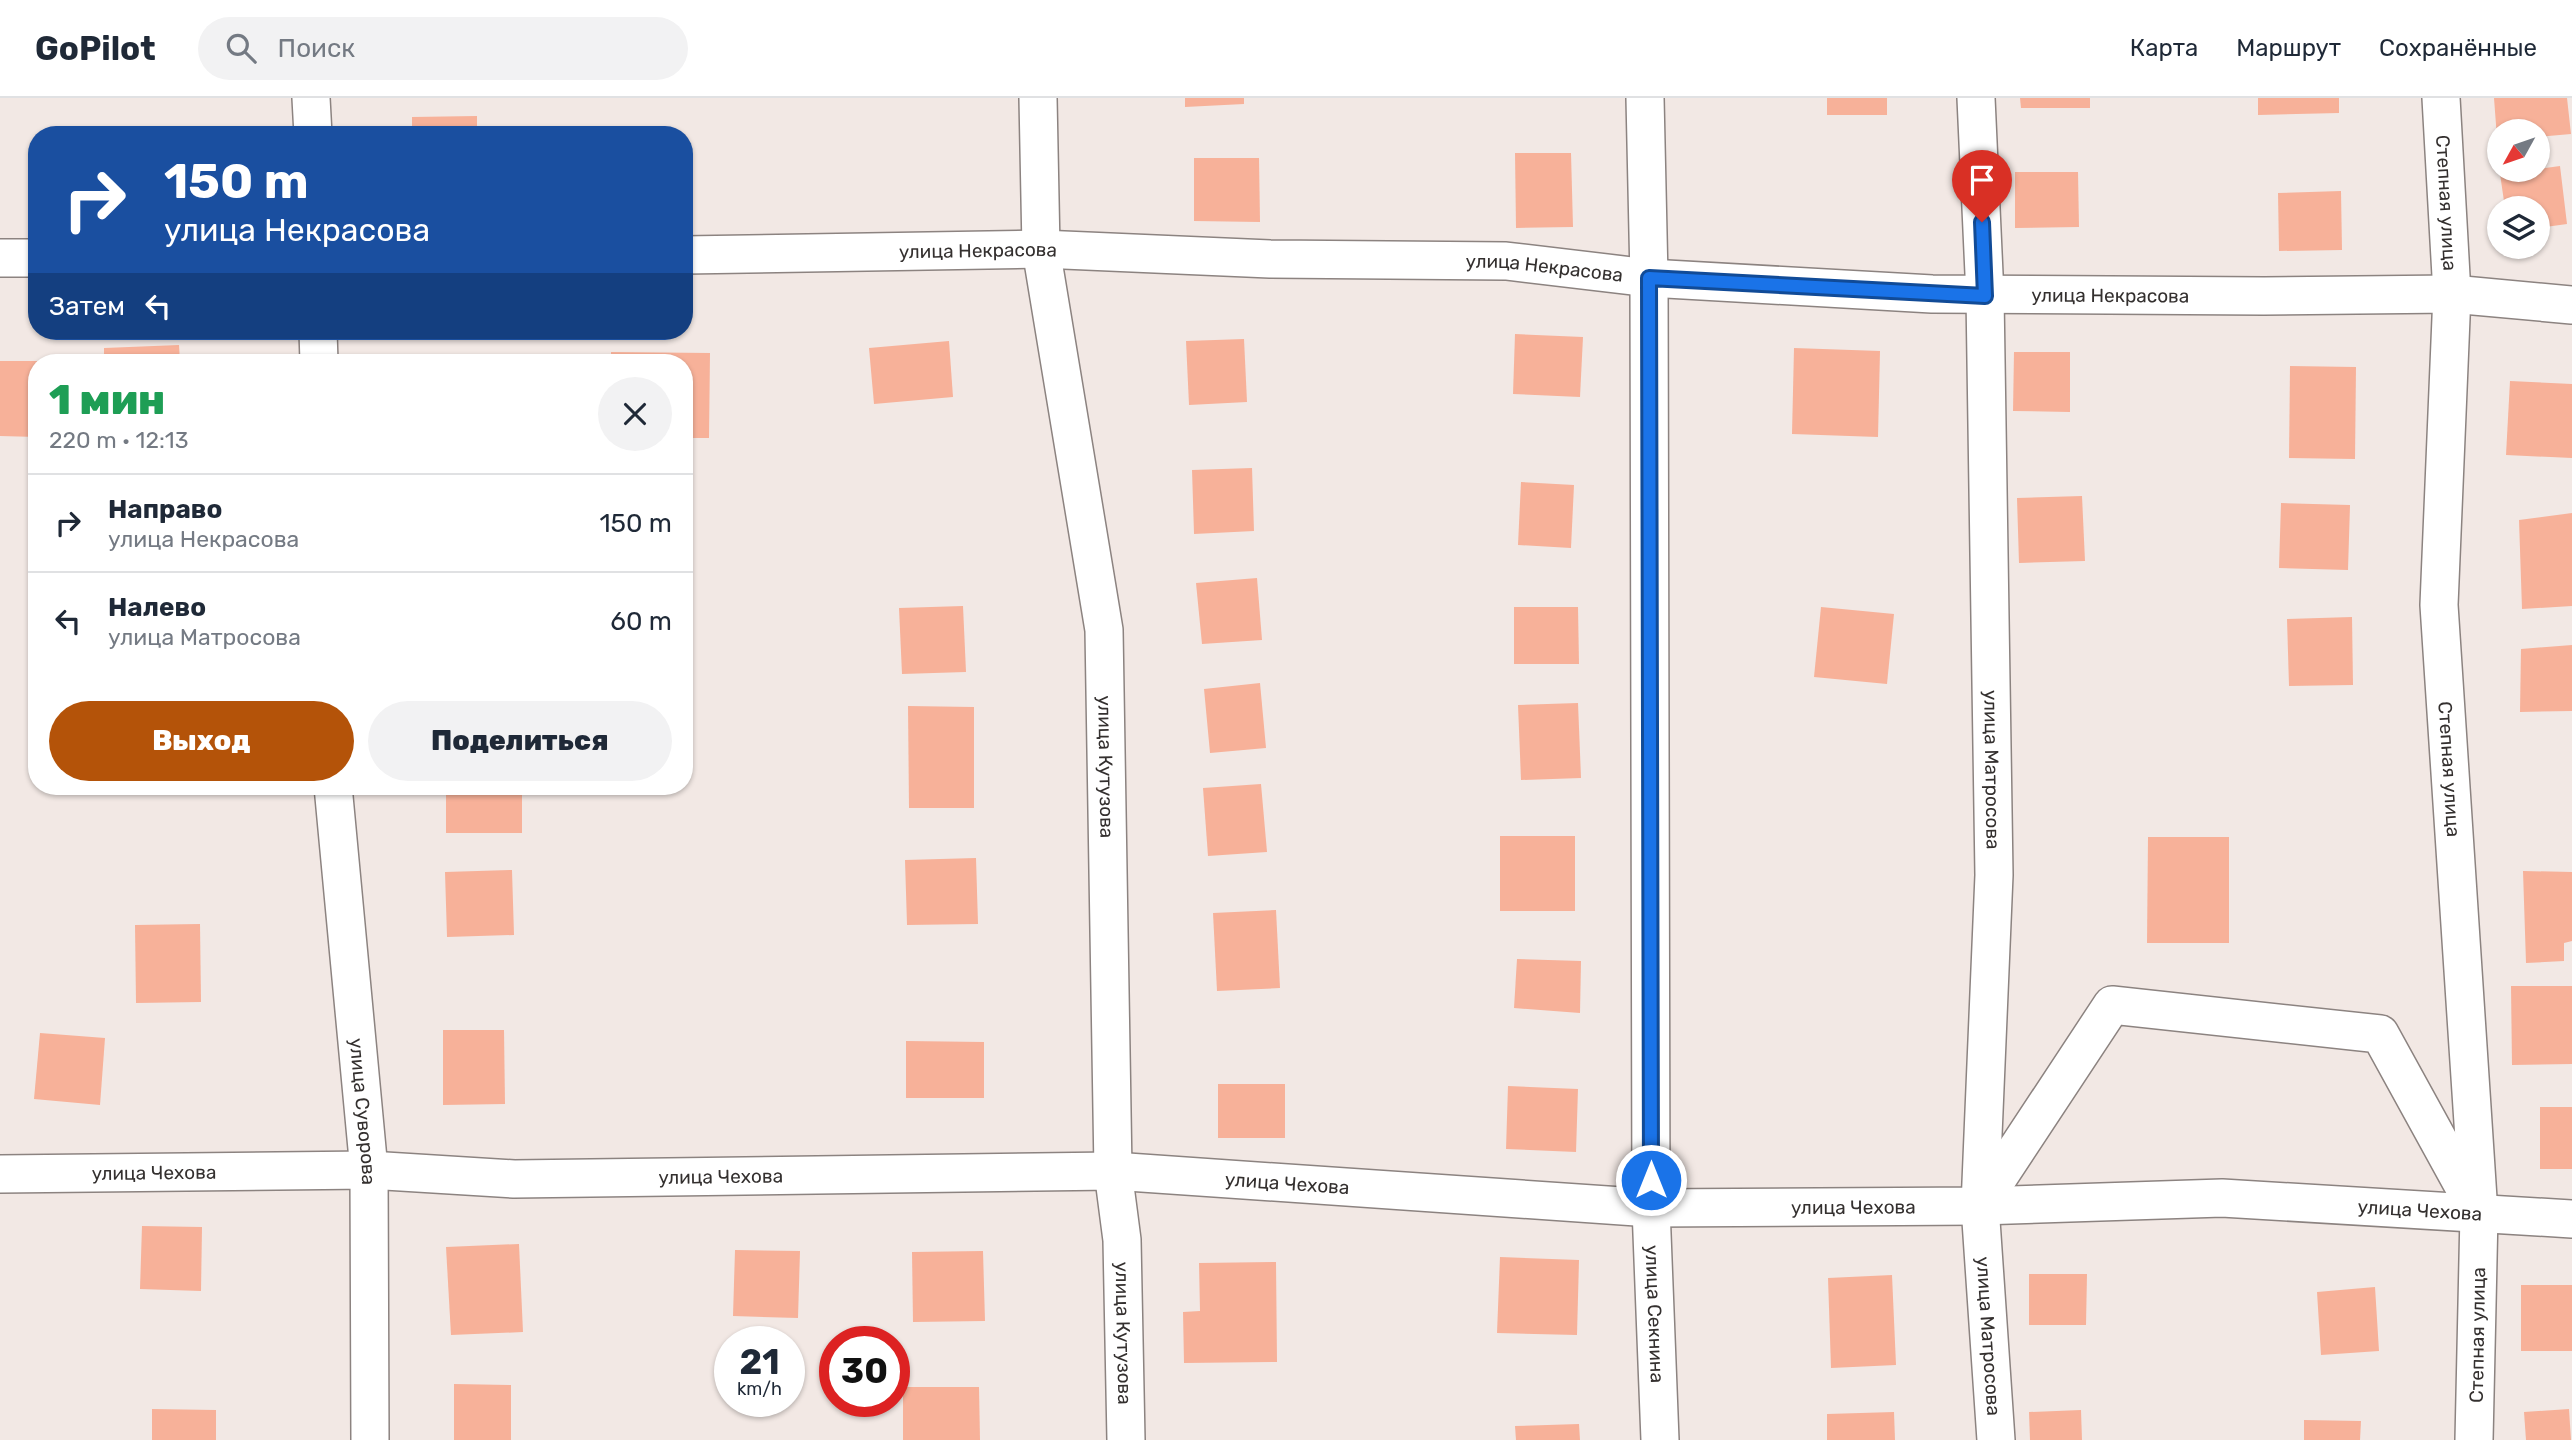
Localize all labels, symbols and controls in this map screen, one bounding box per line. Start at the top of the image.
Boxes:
search box [198,17,688,80]
text: GoPilot [35,29,156,68]
icon: search [222,29,260,67]
text: Поиск [278,33,355,64]
text: Карта [2130,34,2198,62]
text: Маршрут [2236,34,2341,62]
text: Сохранённые [2379,34,2537,62]
north arrow [2487,119,2550,182]
map controls [2487,119,2550,259]
street label: Степная улица [2431,134,2462,271]
pin [1952,150,2012,222]
text: 150 m [164,152,309,210]
icon: right [49,154,140,245]
icon: arrive [1963,161,2001,199]
button: layers [2487,196,2550,259]
text: улица Некрасова [164,211,430,249]
street label: улица Некрасова [899,238,1057,263]
street label: улица Некрасова [1466,250,1624,287]
street label: улица Некрасова [2031,284,2189,308]
icon: left [139,287,177,325]
text: Затем [49,291,125,322]
text: 1 мин [49,375,165,425]
button: close [598,377,672,451]
text: 220 m · 12:13 [49,426,188,454]
text: Направо [108,494,222,525]
icon: right [49,504,87,542]
text: 150 m [599,508,672,539]
text: улица Некрасова [108,525,299,553]
text: Налево [108,592,206,623]
icon: left [49,602,87,640]
text: 60 m [610,606,672,637]
text: улица Матросова [108,623,301,651]
street label: улица Матросова [1979,690,2005,850]
street label: улица Кутузова [1093,695,1118,838]
street label: Степная улица [2433,700,2465,838]
button: Выход [49,701,354,781]
button: Поделиться [368,701,672,781]
street label: улица Суворова [345,1037,380,1185]
position arrow [1614,1143,1688,1217]
street label: улица Чехова [92,1161,216,1185]
street label: улица Чехова [658,1164,783,1189]
street label: улица Чехова [1224,1168,1350,1199]
street label: улица Чехова [1791,1195,1916,1219]
street label: улица Чехова [2357,1195,2483,1226]
street label: улица Секнина [1640,1244,1669,1383]
street label: улица Матросова [1971,1256,2005,1417]
street label: улица Кутузова [1110,1261,1136,1405]
street label: Степная улица [2465,1267,2490,1403]
speed limit sign: 30 [819,1326,910,1417]
text: 21 [739,1341,780,1383]
text: km/h [737,1378,782,1400]

